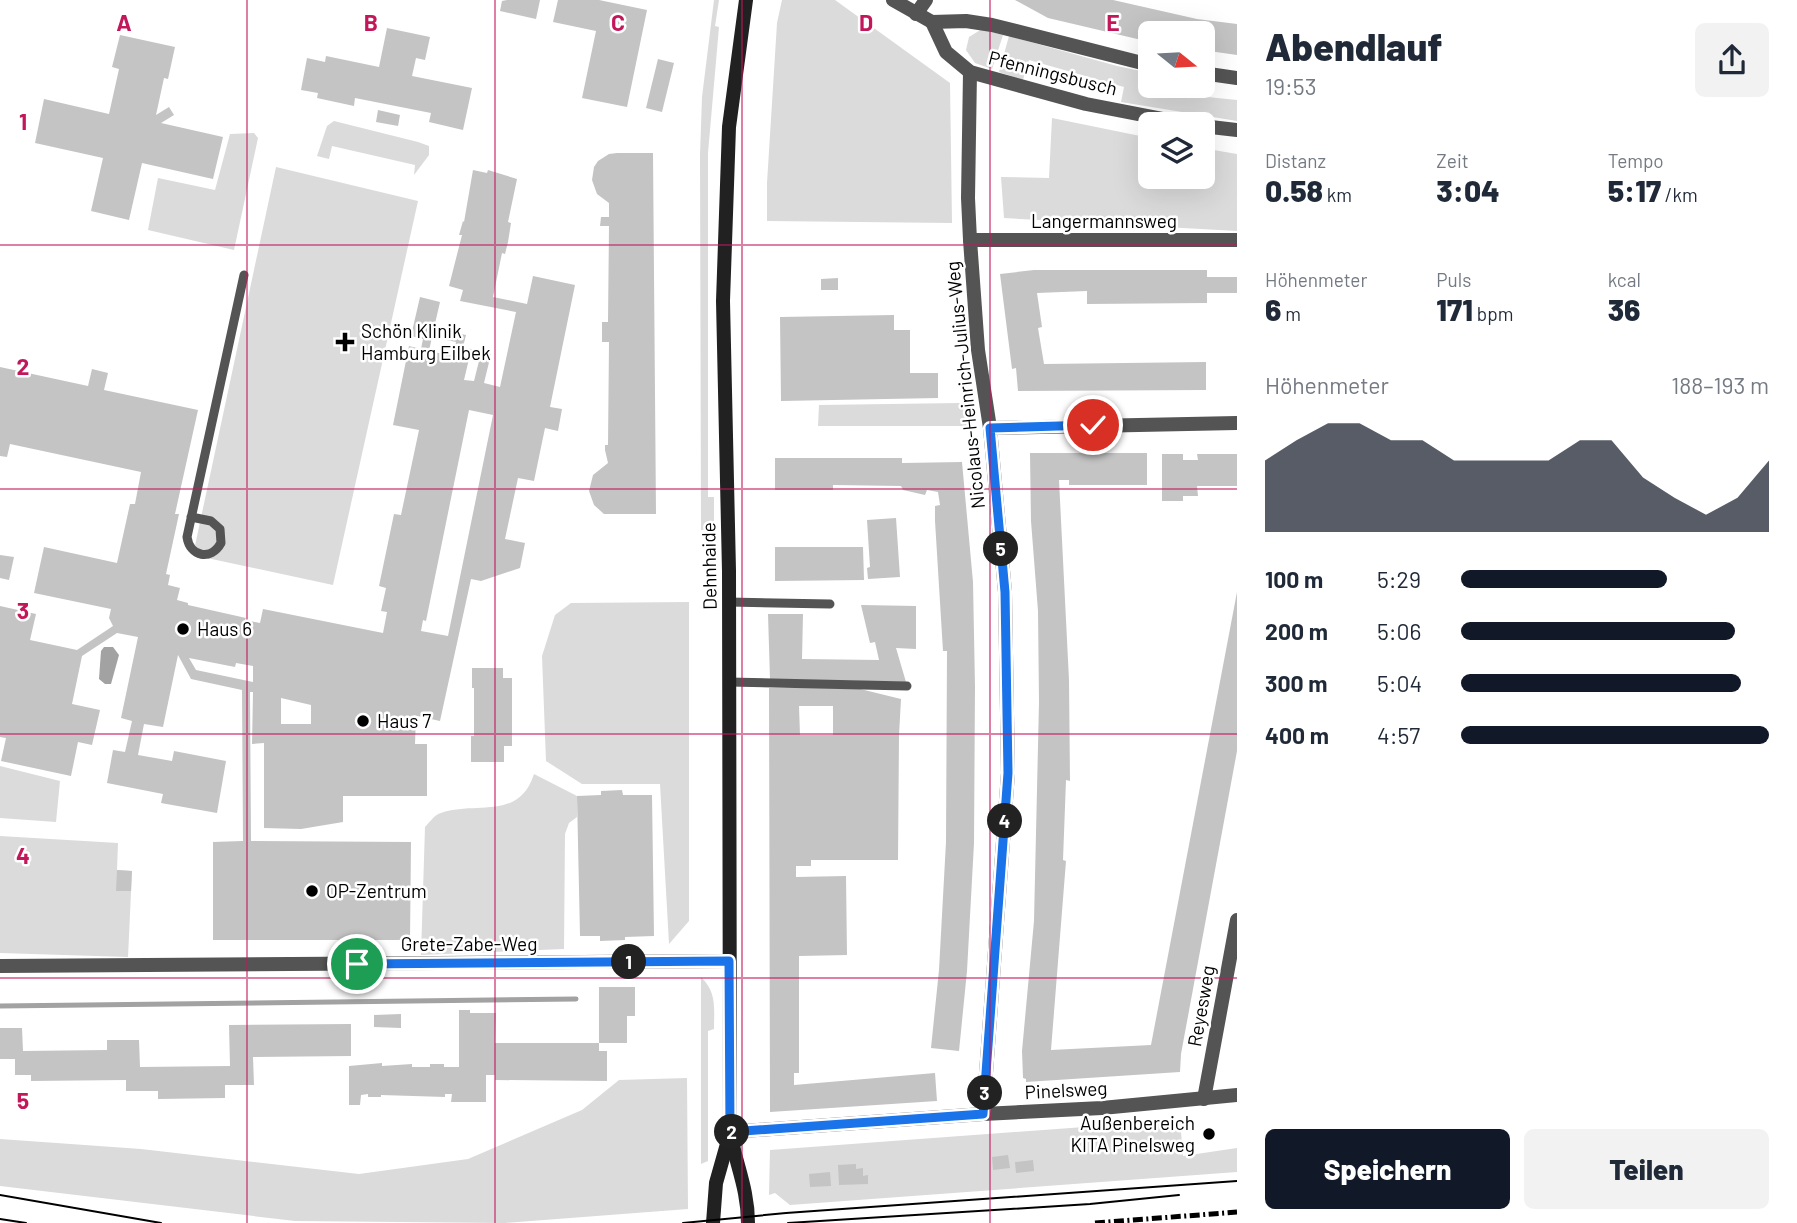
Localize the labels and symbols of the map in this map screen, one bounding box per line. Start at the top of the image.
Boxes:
text: A [116,8,132,36]
text: B [364,8,378,36]
text: C [611,8,625,36]
text: D [859,8,873,36]
text: E [1106,8,1120,36]
north arrow [1138,21,1214,98]
street label: Pfenningsbusch [986,45,1120,100]
text: 1 [19,107,27,135]
street label: Langermannsweg [1031,209,1177,232]
street label: Nicolaus-Heinrich-Julius-Weg [940,260,989,510]
place label: Schön Klinik Hamburg Eilbek [361,319,491,364]
marker: Schön Klinik Hamburg Eilbek [335,332,355,352]
text: 2 [17,352,29,380]
pin [1063,395,1123,455]
street label: Dehnhaide [696,522,721,610]
pin: 5 [984,532,1018,566]
text: 3 [17,596,29,624]
place label: Haus 6 [197,617,252,640]
marker: Haus 6 [175,621,191,637]
place label: Haus 7 [377,709,431,732]
marker: Haus 7 [355,713,371,729]
pin: 4 [988,804,1023,838]
text: 4 [16,841,30,869]
place label: OP-Zentrum [326,879,427,902]
marker: OP-Zentrum [304,883,320,899]
street label: Grete-Zabe-Weg [401,932,537,955]
pin [327,934,387,994]
pin: 1 [612,944,646,979]
street label: Reyesweg [1182,964,1219,1048]
pin: 3 [968,1076,1002,1110]
street label: Pinelsweg [1024,1076,1108,1103]
text: 5 [17,1086,29,1114]
place label: Außenbereich KITA Pinelsweg [1070,1111,1195,1156]
pin: 2 [714,1114,750,1150]
marker: Außenbereich KITA Pinelsweg [1201,1126,1217,1142]

